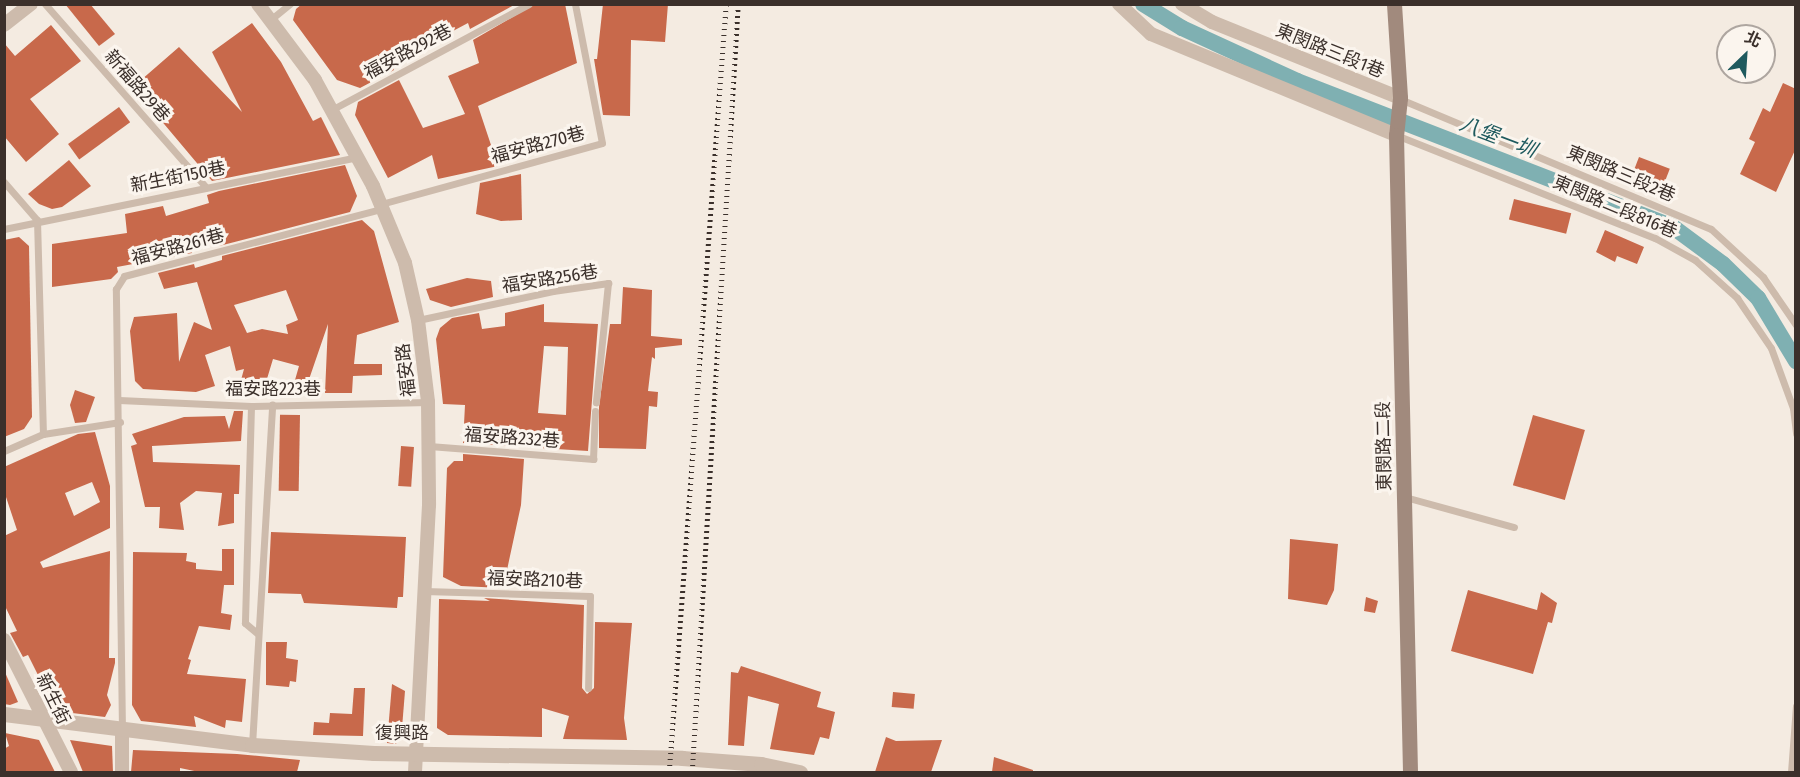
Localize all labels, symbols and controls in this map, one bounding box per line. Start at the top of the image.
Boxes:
street label: 東閔路三段1巷 [1273,19,1387,83]
street label: 福安路292巷 [360,20,456,84]
north arrow [1716,24,1776,84]
text: 北 [1742,27,1764,51]
street label: 新福路29巷 [100,45,174,127]
water label: 八堡一圳 [1456,111,1540,163]
street label: 福安路270巷 [489,122,587,168]
street label: 東閔路三段2巷 [1563,141,1679,207]
street label: 新生街150巷 [128,157,228,197]
street label: 東閔路二段816巷 [1550,171,1680,243]
street label: 福安路261巷 [129,224,227,270]
street label: 福安路256巷 [500,261,600,297]
street label: 福安路 [392,342,420,398]
street label: 福安路223巷 [225,378,321,400]
street label: 東閔路二段 [1372,401,1396,491]
street label: 福安路232巷 [463,424,561,452]
street label: 福安路210巷 [487,568,583,592]
street label: 新生街 [31,670,75,728]
street label: 復興路 [375,722,429,744]

